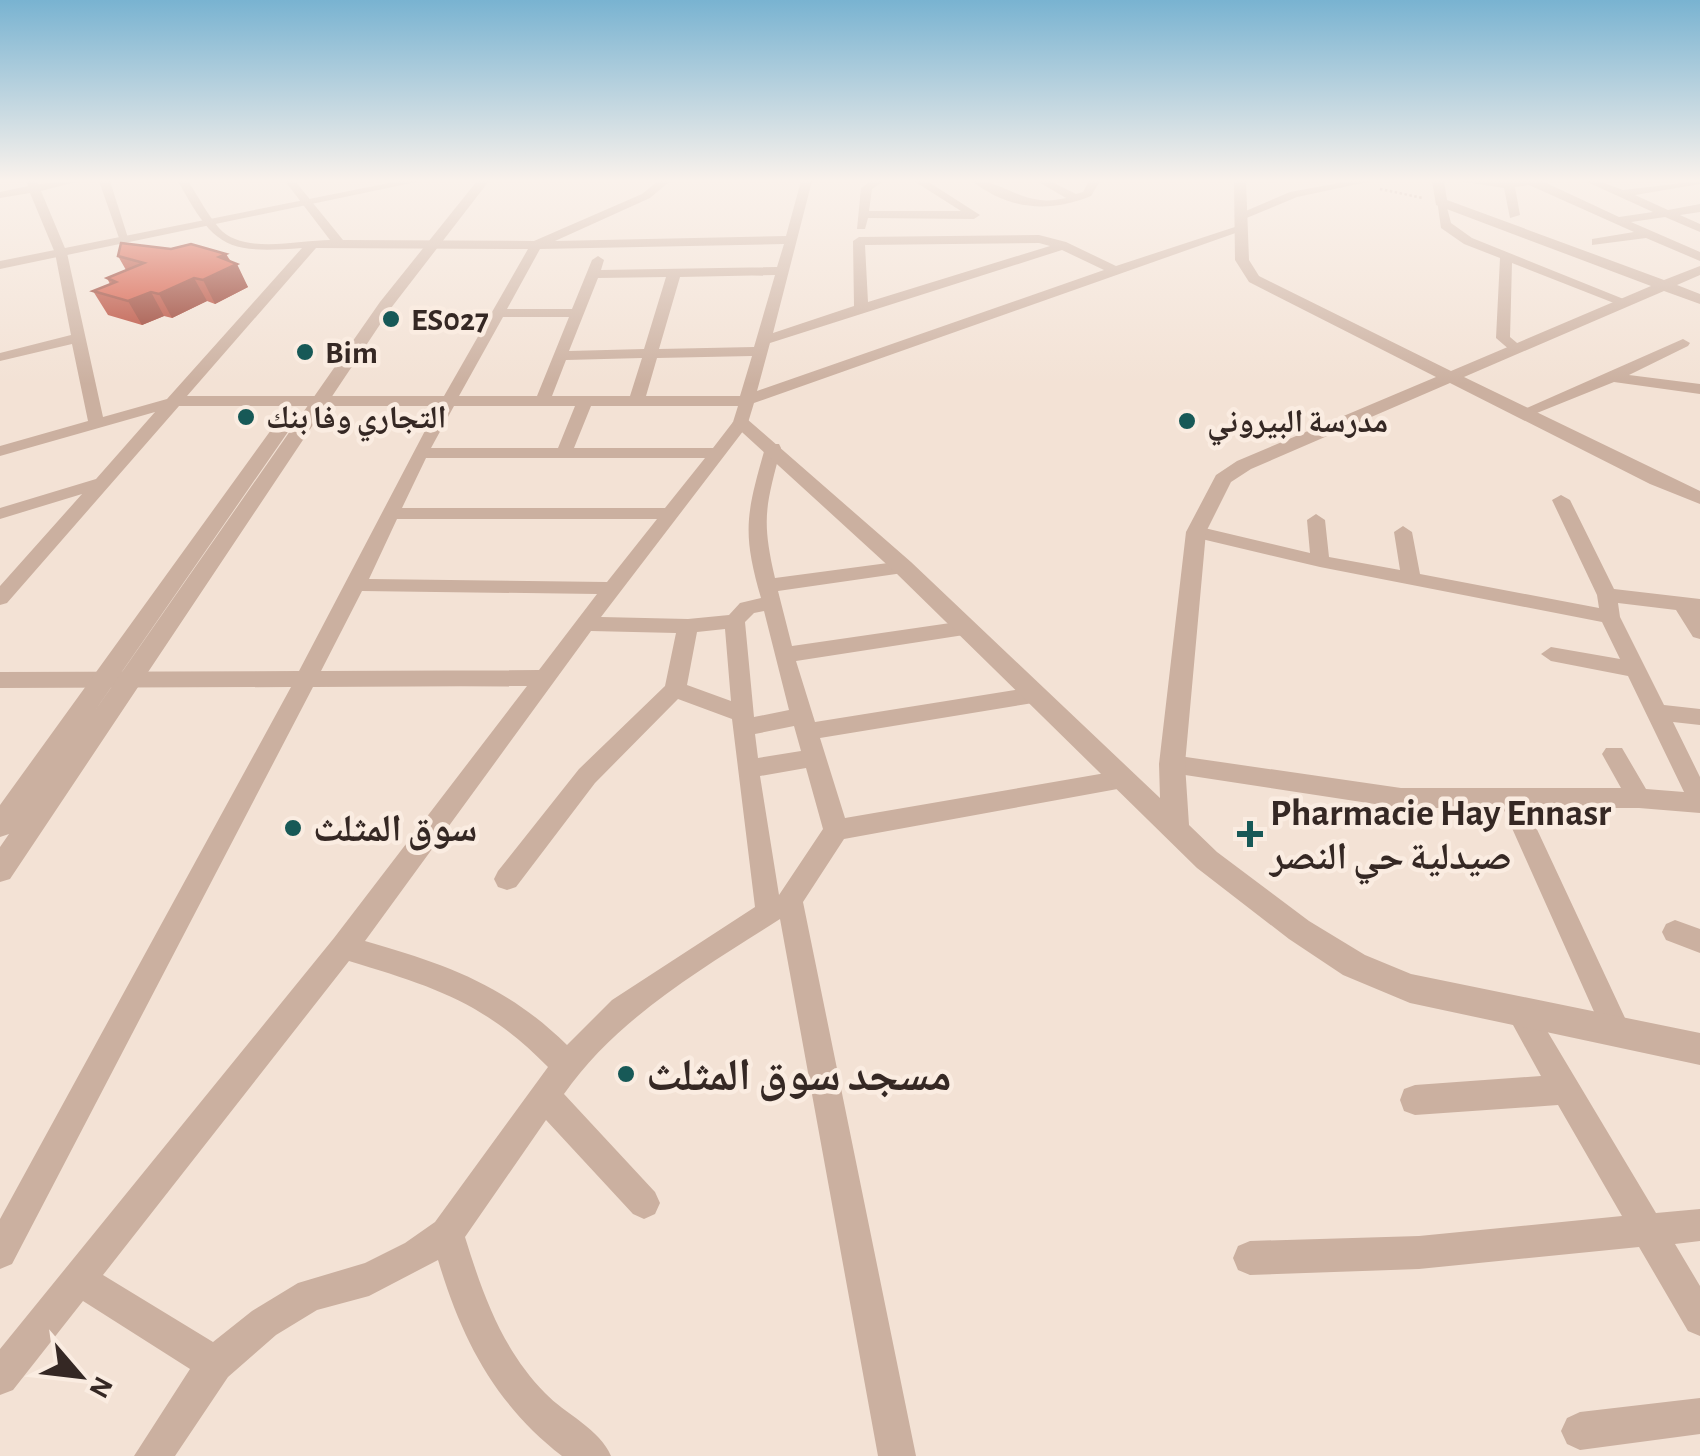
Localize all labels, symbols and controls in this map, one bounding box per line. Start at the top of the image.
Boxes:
place label: ES027 [411,304,489,336]
marker: ES027 [380,308,402,330]
place label: Bim [325,337,378,369]
marker: Bim [294,341,316,363]
place label: التجاري وفا بنك [266,402,447,442]
marker: التجاري وفا بنك [235,406,257,428]
place label: مدرسة البيروني [1207,406,1388,446]
marker: مدرسة البيروني [1176,410,1198,432]
place label: Pharmacie Hay Ennasr صيدلية حي النصر [1268,795,1612,885]
place label: سوق المثلث [313,811,477,851]
marker: سوق المثلث [282,817,304,839]
marker: Pharmacie Hay Ennasr صيدلية حي النصر [1239,823,1261,845]
place label: مسجد سوق المثلث [646,1054,952,1102]
marker: مسجد سوق المثلث [615,1063,637,1085]
north arrow [30,1326,130,1426]
text: N [83,1372,117,1402]

